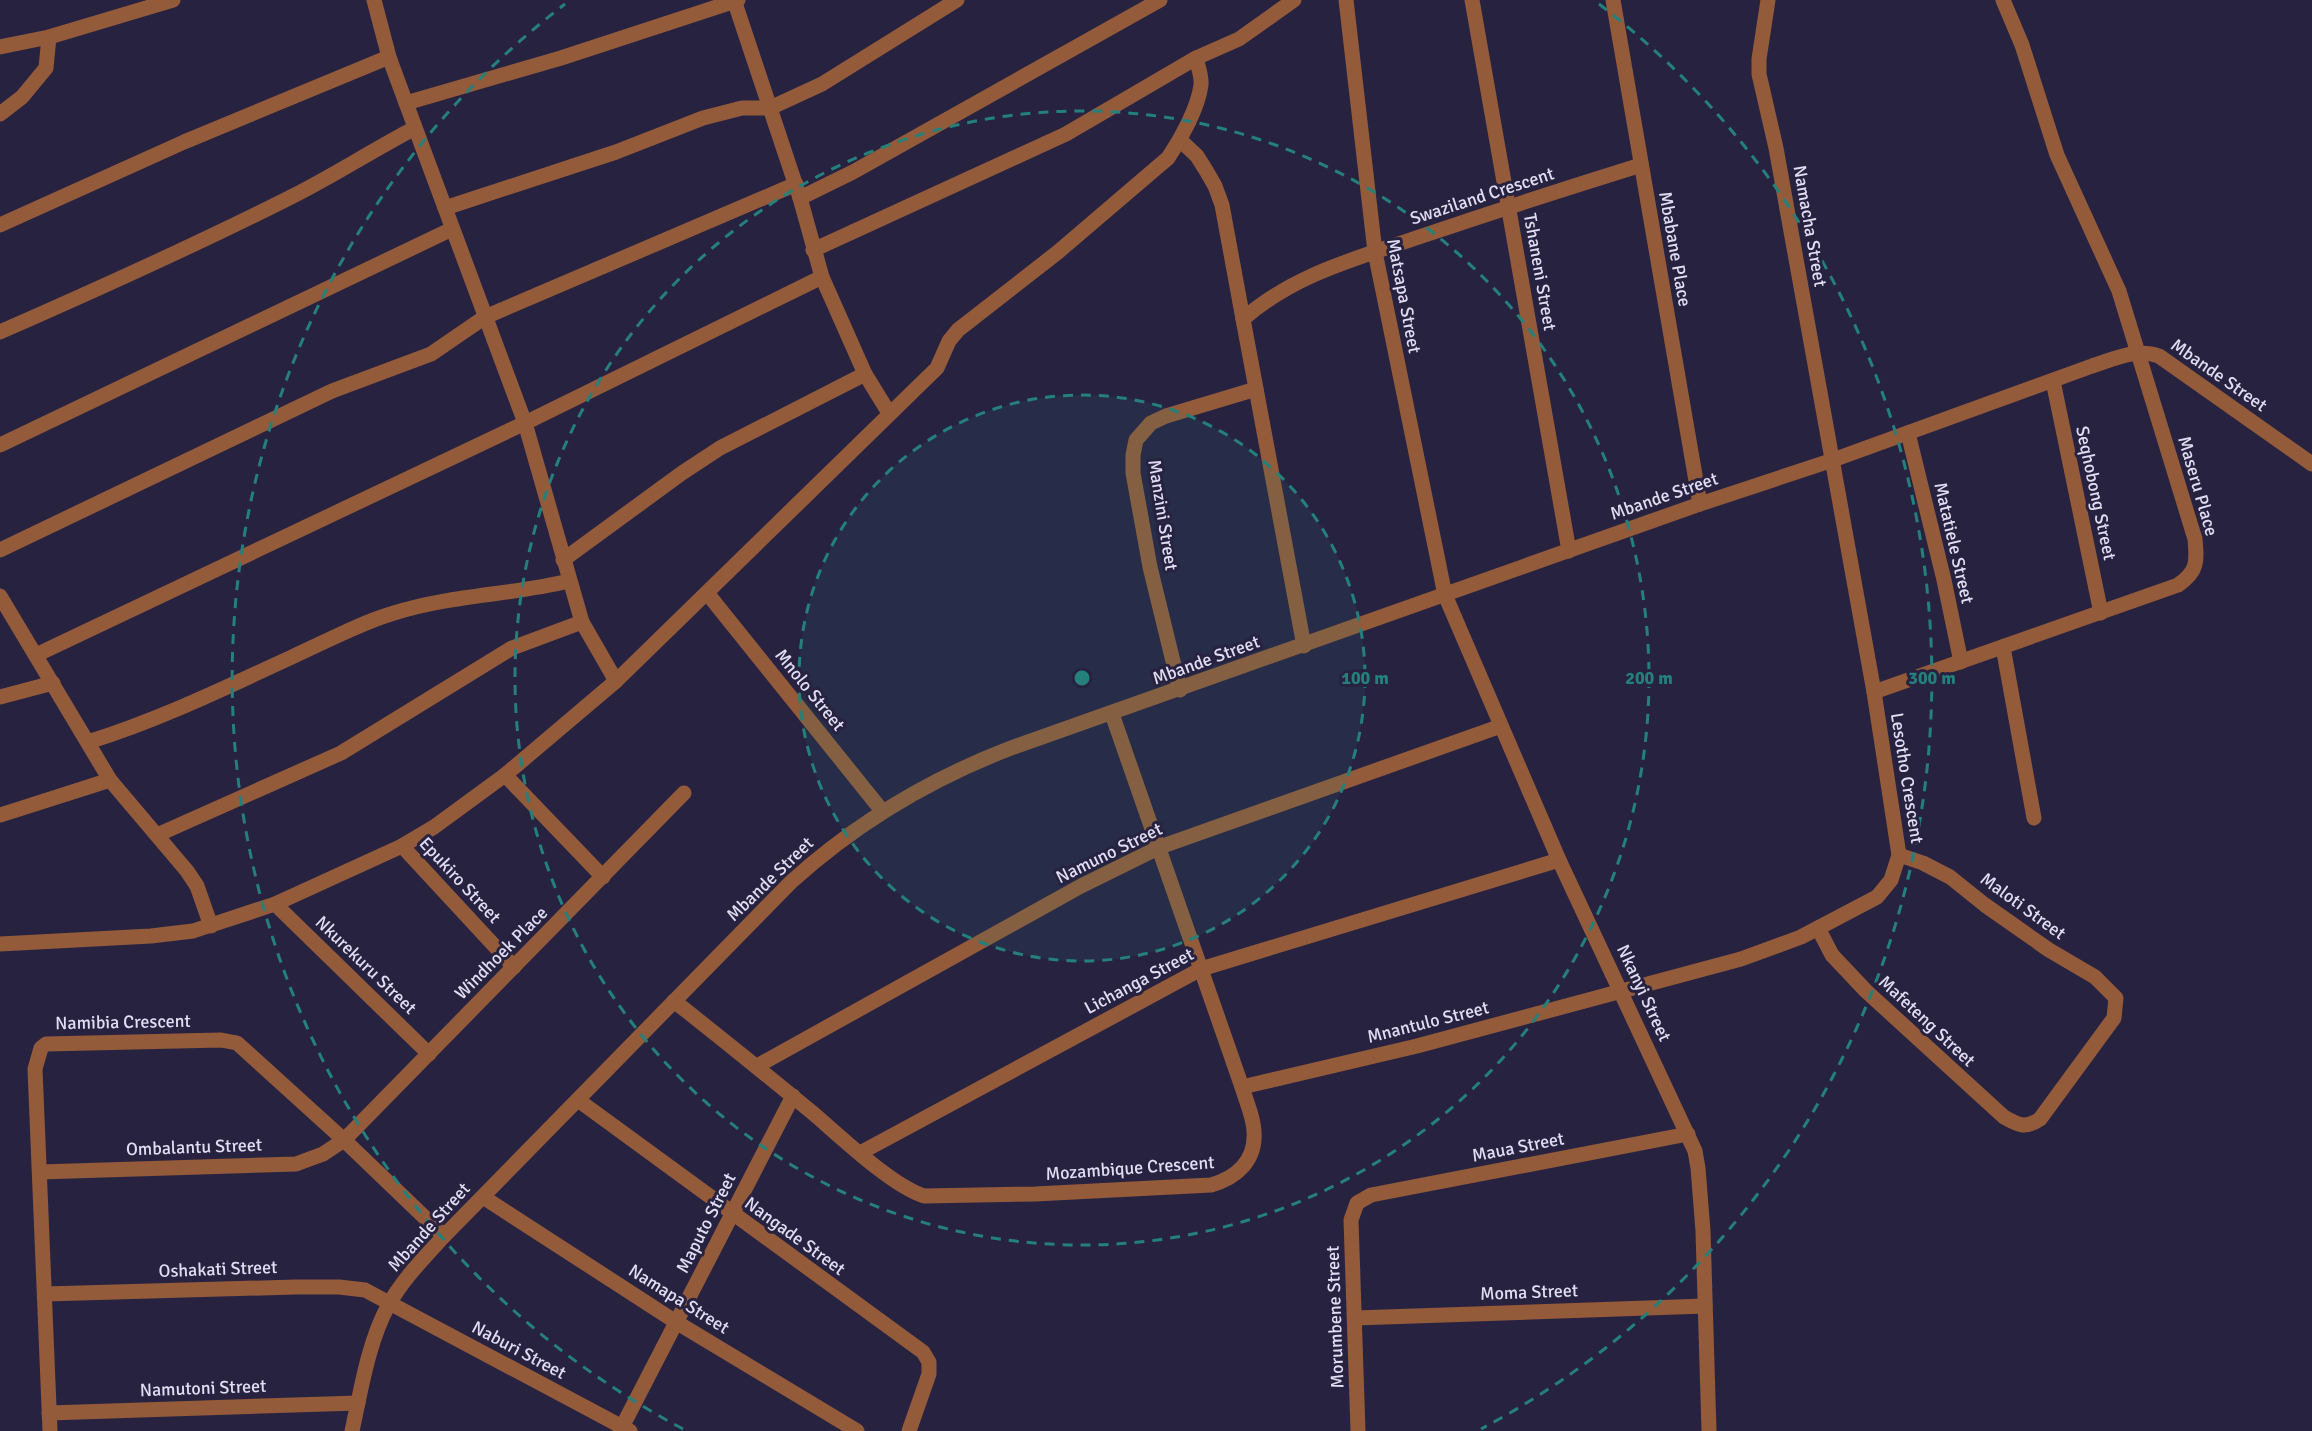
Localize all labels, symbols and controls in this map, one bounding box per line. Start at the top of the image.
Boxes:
street label: Swaziland Crescent [1407,162,1557,230]
street label: Namacha Street [1788,164,1832,288]
street label: Mbabane Place [1654,190,1696,308]
street label: Tshaneni Street [1519,212,1561,332]
street label: Matsapa Street [1382,237,1426,355]
street label: Mbande Street [2167,334,2271,416]
street label: Seqhobong Street [2071,424,2121,562]
street label: Maseru Place [2173,433,2223,539]
street label: Manzini Street [1143,458,1183,572]
street label: Mbande Street [1607,467,1721,525]
street label: Matatiele Street [1929,480,1979,606]
street label: Mbande Street [1149,630,1263,690]
street label: Mnolo Street [770,645,850,735]
text: 100 m [1341,667,1389,689]
text: 200 m [1625,667,1673,689]
text: 300 m [1908,667,1956,689]
centre of rings [1072,668,1092,688]
street label: Lesotho Crescent [1886,711,1928,845]
street label: Namuno Street [1052,818,1166,888]
street label: Epukiro Street [414,832,506,928]
street label: Mbande Street [722,832,818,926]
street label: Maloti Street [1976,868,2070,944]
street label: Windhoek Place [450,902,552,1004]
street label: Nkurekuru Street [311,911,421,1019]
street label: Nkanyi Street [1612,941,1676,1045]
street label: Lichanga Street [1081,943,1197,1019]
street label: Mafeteng Street [1874,971,1980,1071]
street label: Mnantulo Street [1365,996,1491,1048]
street label: Namibia Crescent [55,1010,191,1034]
street label: Maua Street [1470,1127,1566,1167]
street label: Ombalantu Street [126,1134,262,1160]
street label: Mozambique Crescent [1045,1151,1215,1185]
street label: Maputo Street [671,1169,741,1277]
street label: Mbande Street [383,1178,475,1276]
street label: Nangade Street [740,1192,850,1280]
street label: Morumbene Street [1322,1245,1348,1389]
street label: Oshakati Street [158,1256,278,1282]
street label: Namapa Street [625,1259,733,1339]
street label: Moma Street [1480,1279,1578,1305]
street label: Naburi Street [468,1316,570,1384]
street label: Namutoni Street [139,1375,267,1401]

